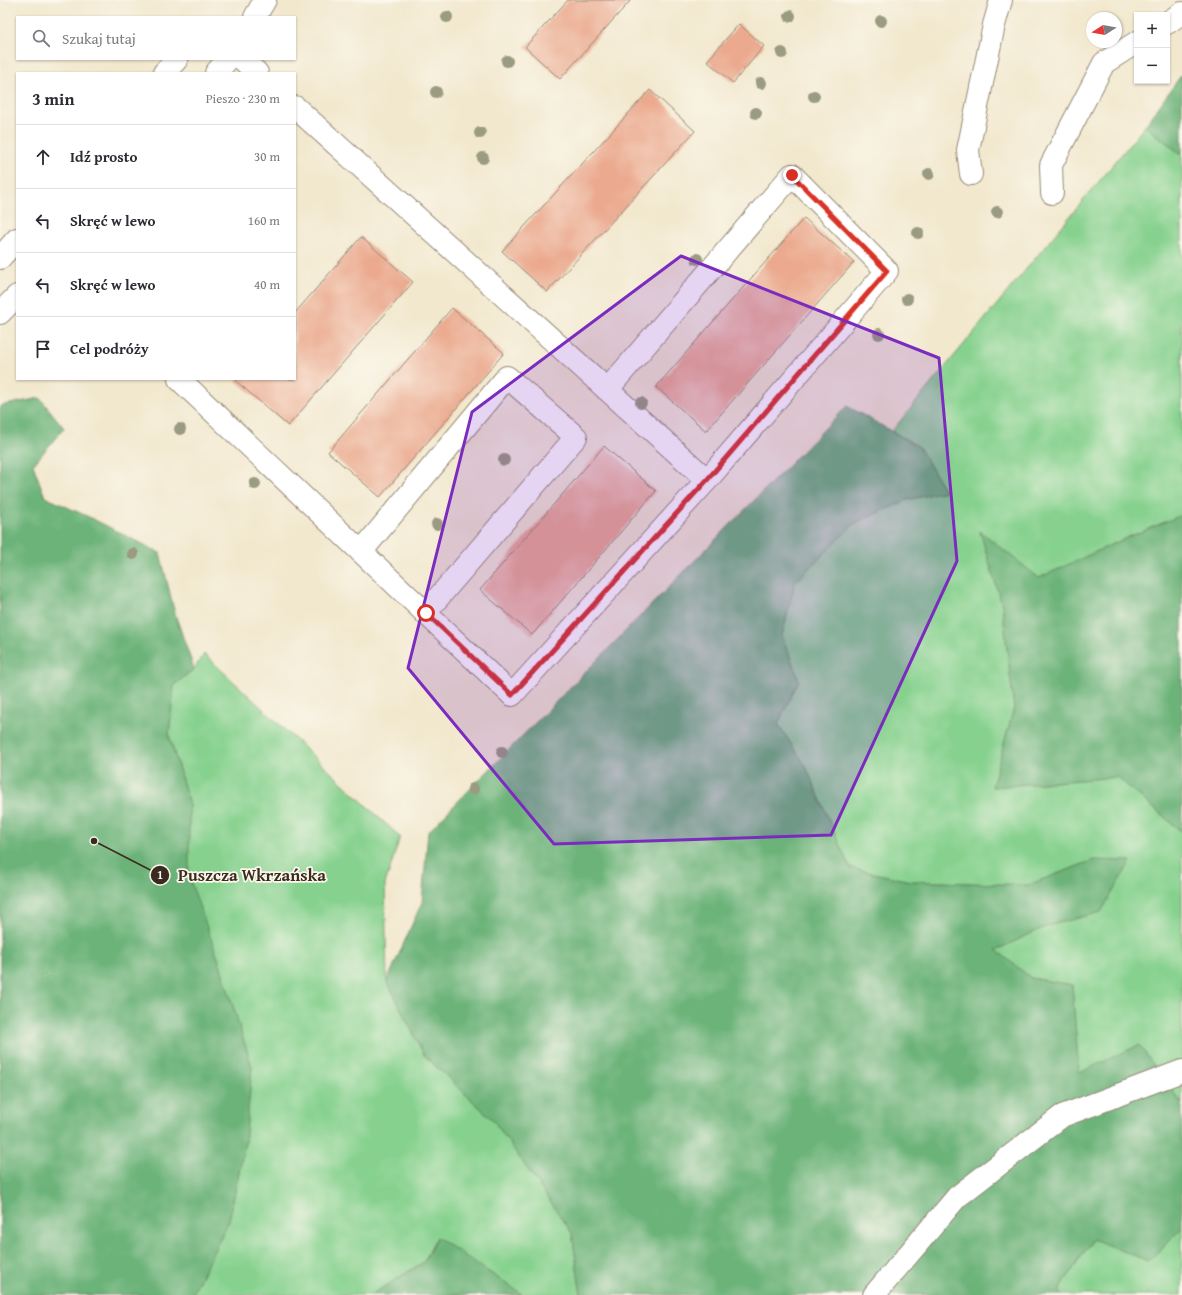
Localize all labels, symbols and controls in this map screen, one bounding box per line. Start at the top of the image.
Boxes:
north arrow [1086,12,1122,48]
map controls [1134,12,1170,84]
button: + [1134,12,1170,48]
search box [16,16,296,60]
icon: search [30,27,52,49]
text: Szukaj tutaj [62,28,136,49]
button: − [1134,48,1170,84]
text: 3 min [32,86,74,111]
text: Pieszo · 230 m [206,89,280,108]
icon: ahead [32,146,54,168]
text: Idź prosto [70,146,137,167]
text: 30 m [254,147,280,166]
route end [783,166,801,184]
icon: left [32,210,54,232]
text: Skręć w lewo [70,210,156,231]
text: 160 m [248,211,280,230]
icon: left [32,274,54,296]
text: Skręć w lewo [70,274,156,295]
text: 40 m [254,275,280,294]
icon: arrive [32,338,54,360]
text: Cel podróży [70,338,149,359]
route start [417,604,435,622]
callout: Puszcza Wkrzańska [150,860,334,889]
text: Puszcza Wkrzańska [178,862,326,887]
text: 1 [157,866,163,883]

